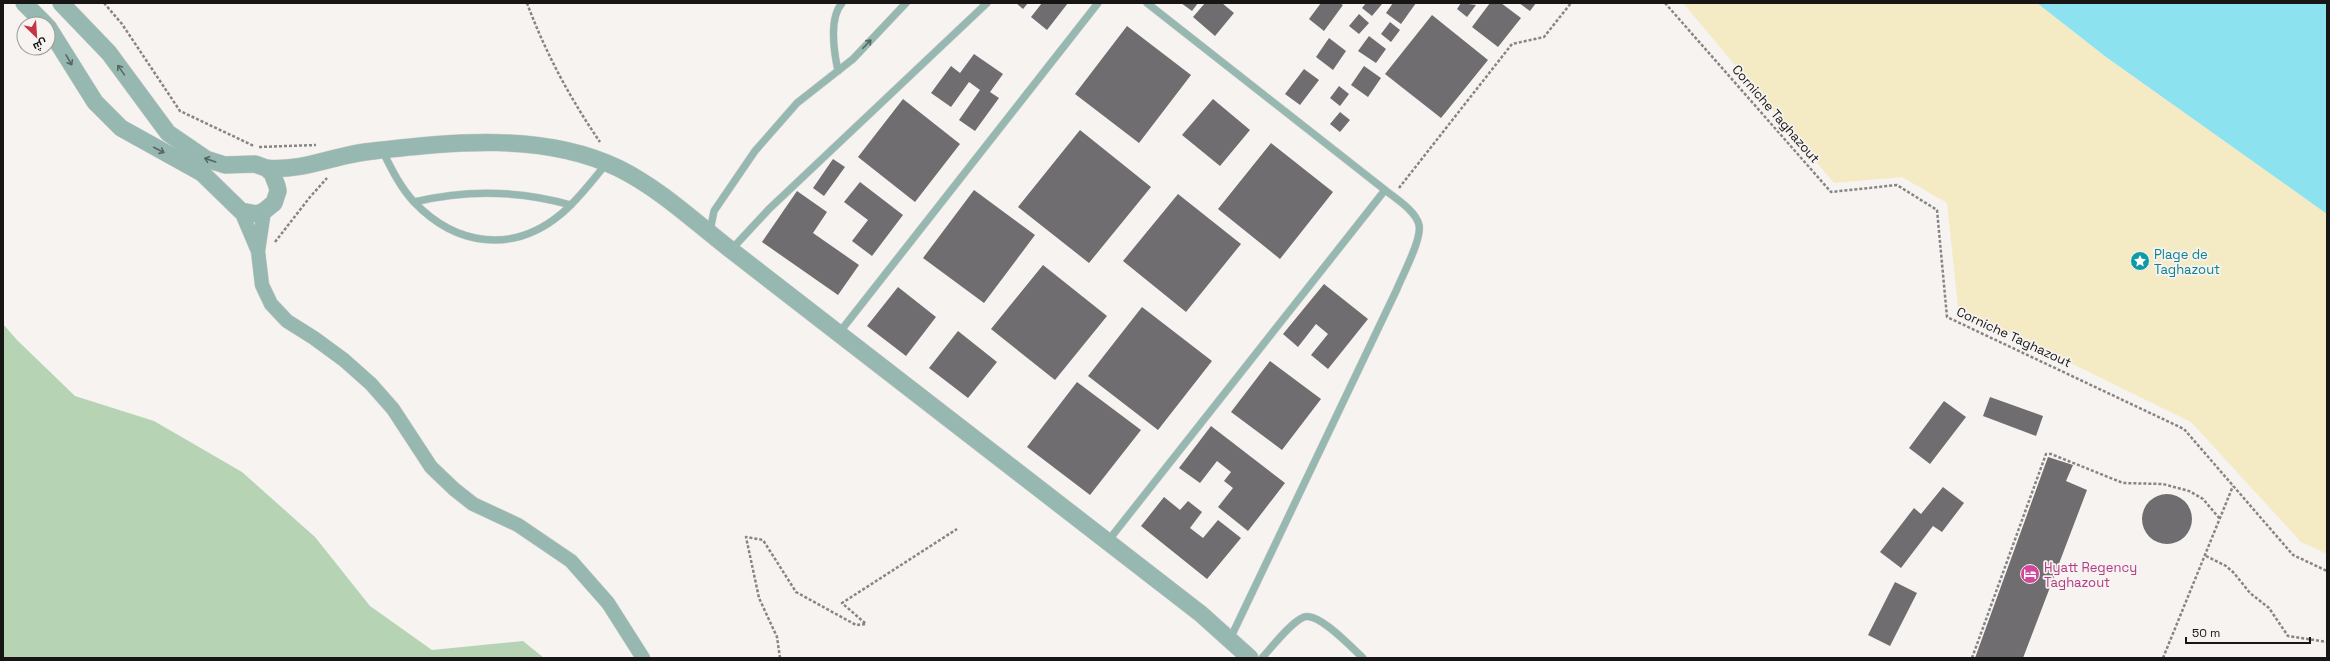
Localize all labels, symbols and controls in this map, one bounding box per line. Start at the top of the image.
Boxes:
north arrow [16,16,56,56]
text: ش [31,36,50,54]
one-way arrow [862,39,872,49]
one-way arrow [66,54,74,66]
street label: Corniche Taghazout [1729,61,1823,167]
one-way arrow [117,64,125,75]
one-way arrow [153,147,165,154]
one-way arrow [205,156,217,164]
place label: Plage de Taghazout [2154,246,2220,278]
place icon: Plage de Taghazout [2129,250,2151,272]
street label: Corniche Taghazout [1954,303,2074,371]
place label: Hyatt Regency Taghazout [2044,559,2137,591]
hotel icon: Hyatt Regency Taghazout [2019,563,2041,585]
scale bar [2186,619,2310,645]
text: 50 m [2192,625,2220,641]

